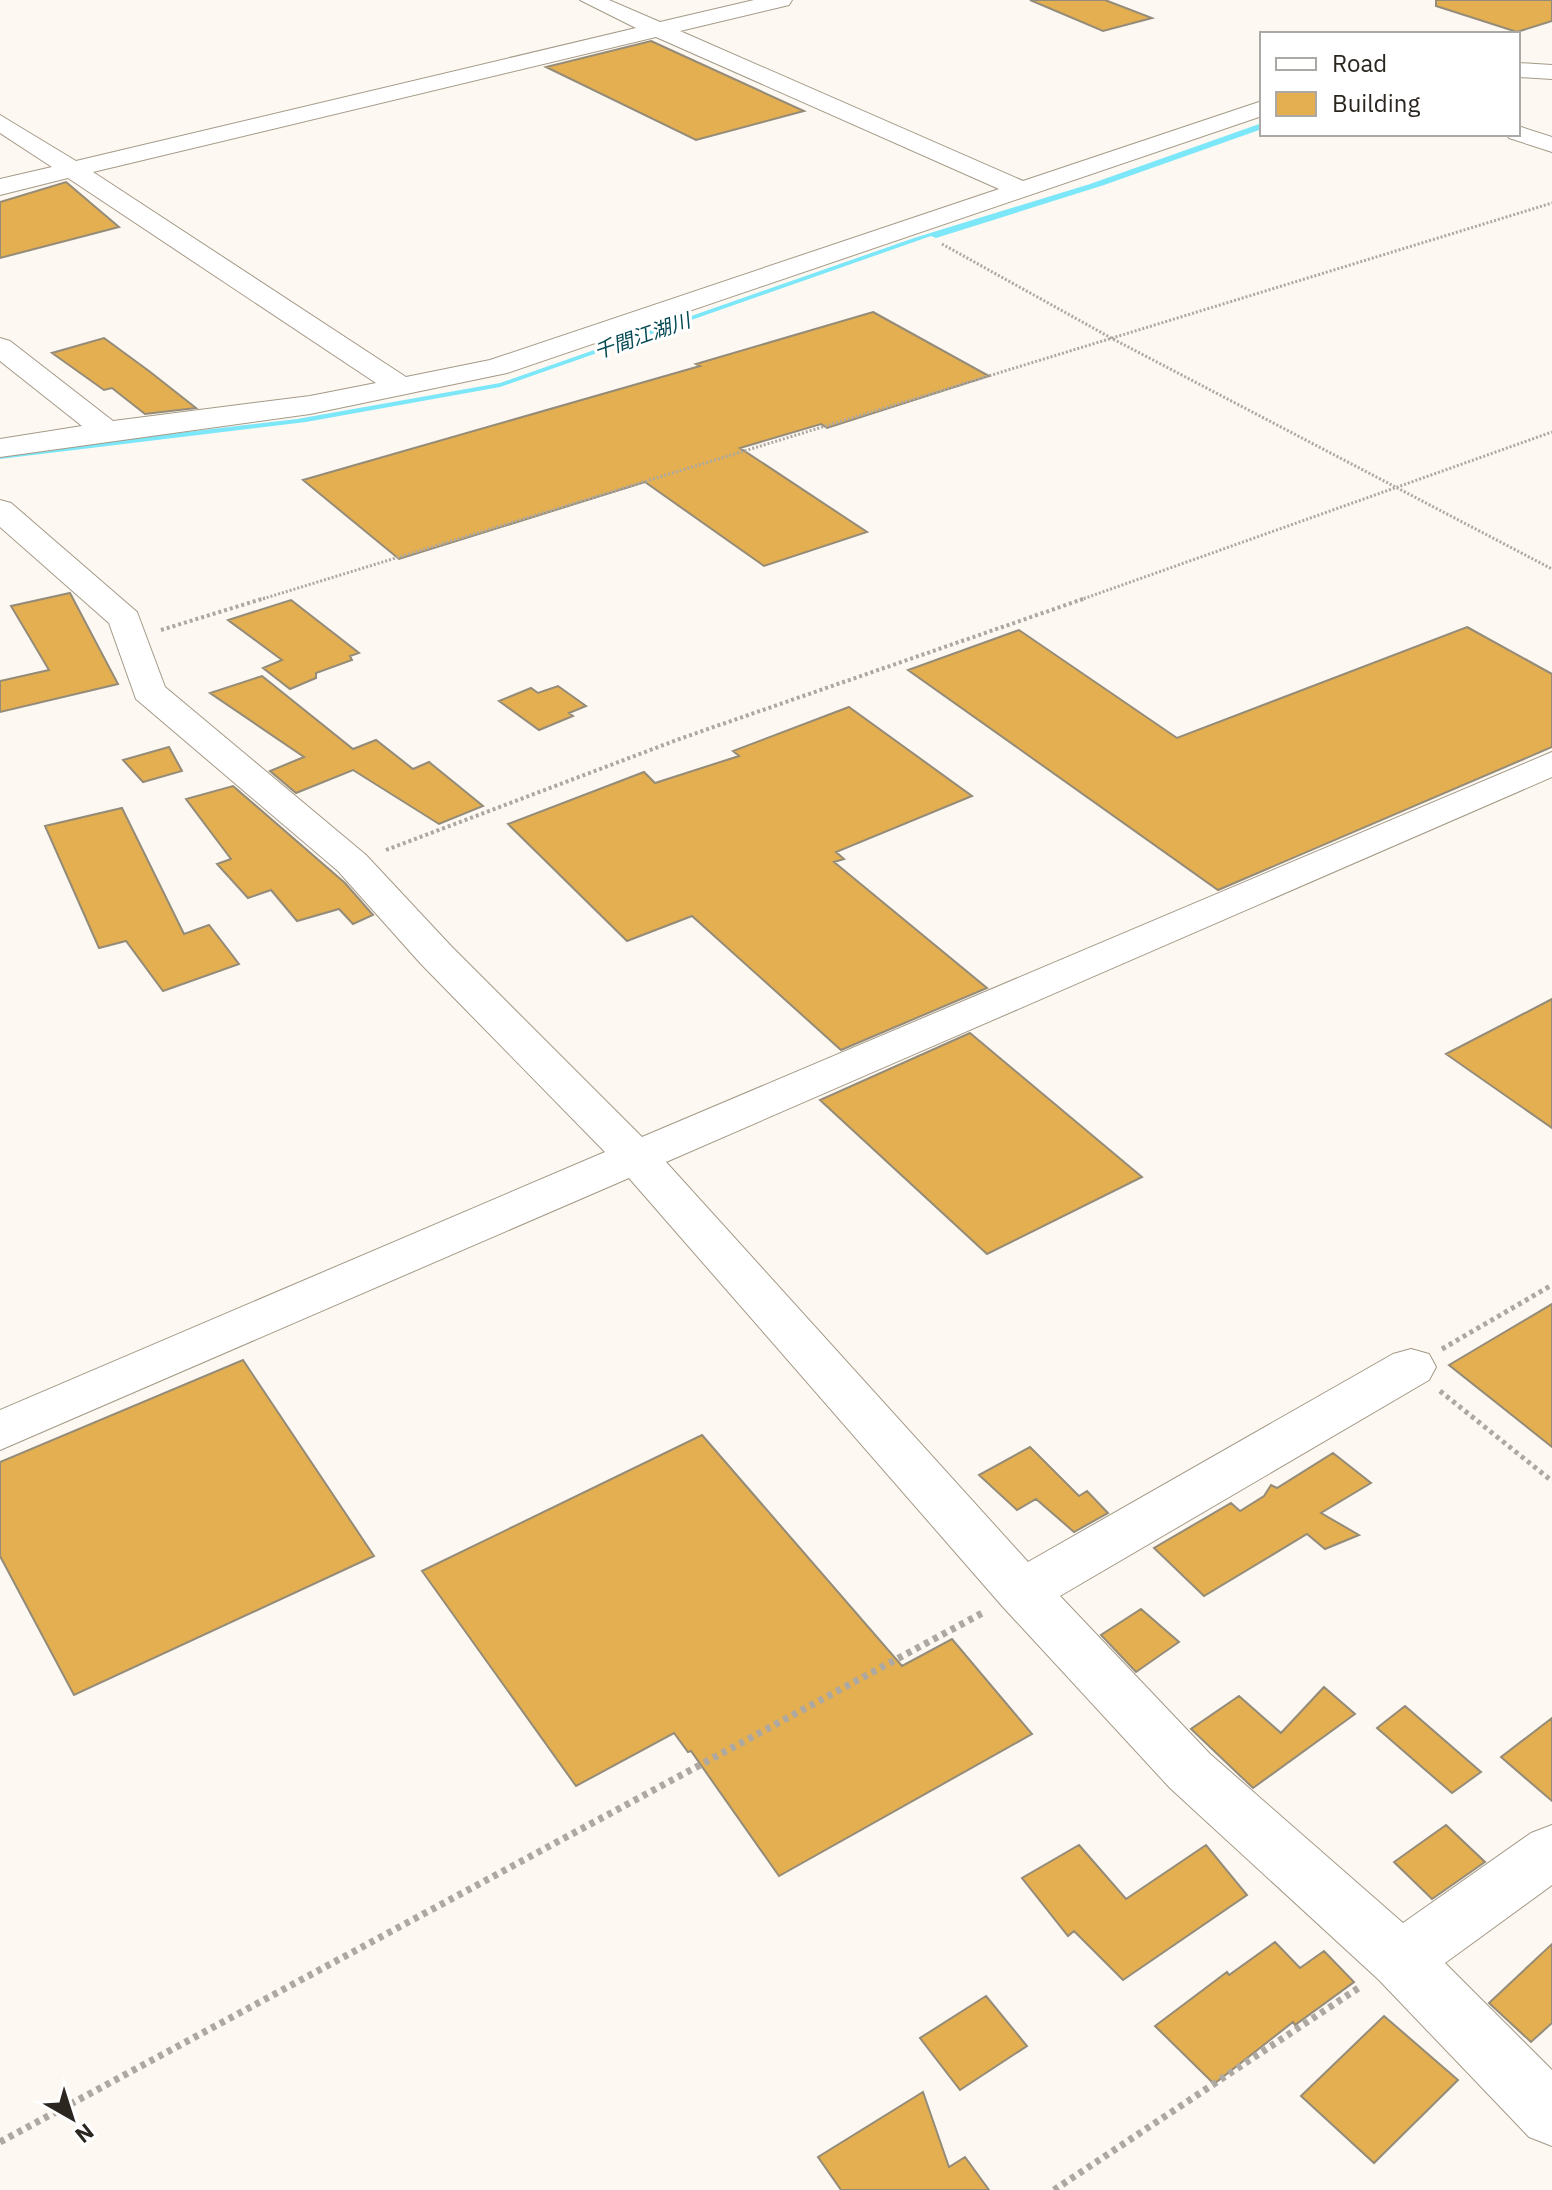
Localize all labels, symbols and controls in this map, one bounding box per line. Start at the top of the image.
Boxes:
legend [1260,32,1520,136]
text: Road [1332,47,1387,79]
text: Building [1332,87,1420,119]
water label: 千間江湖川 [590,306,695,365]
north arrow [32,2078,112,2158]
text: N [70,2118,100,2150]

